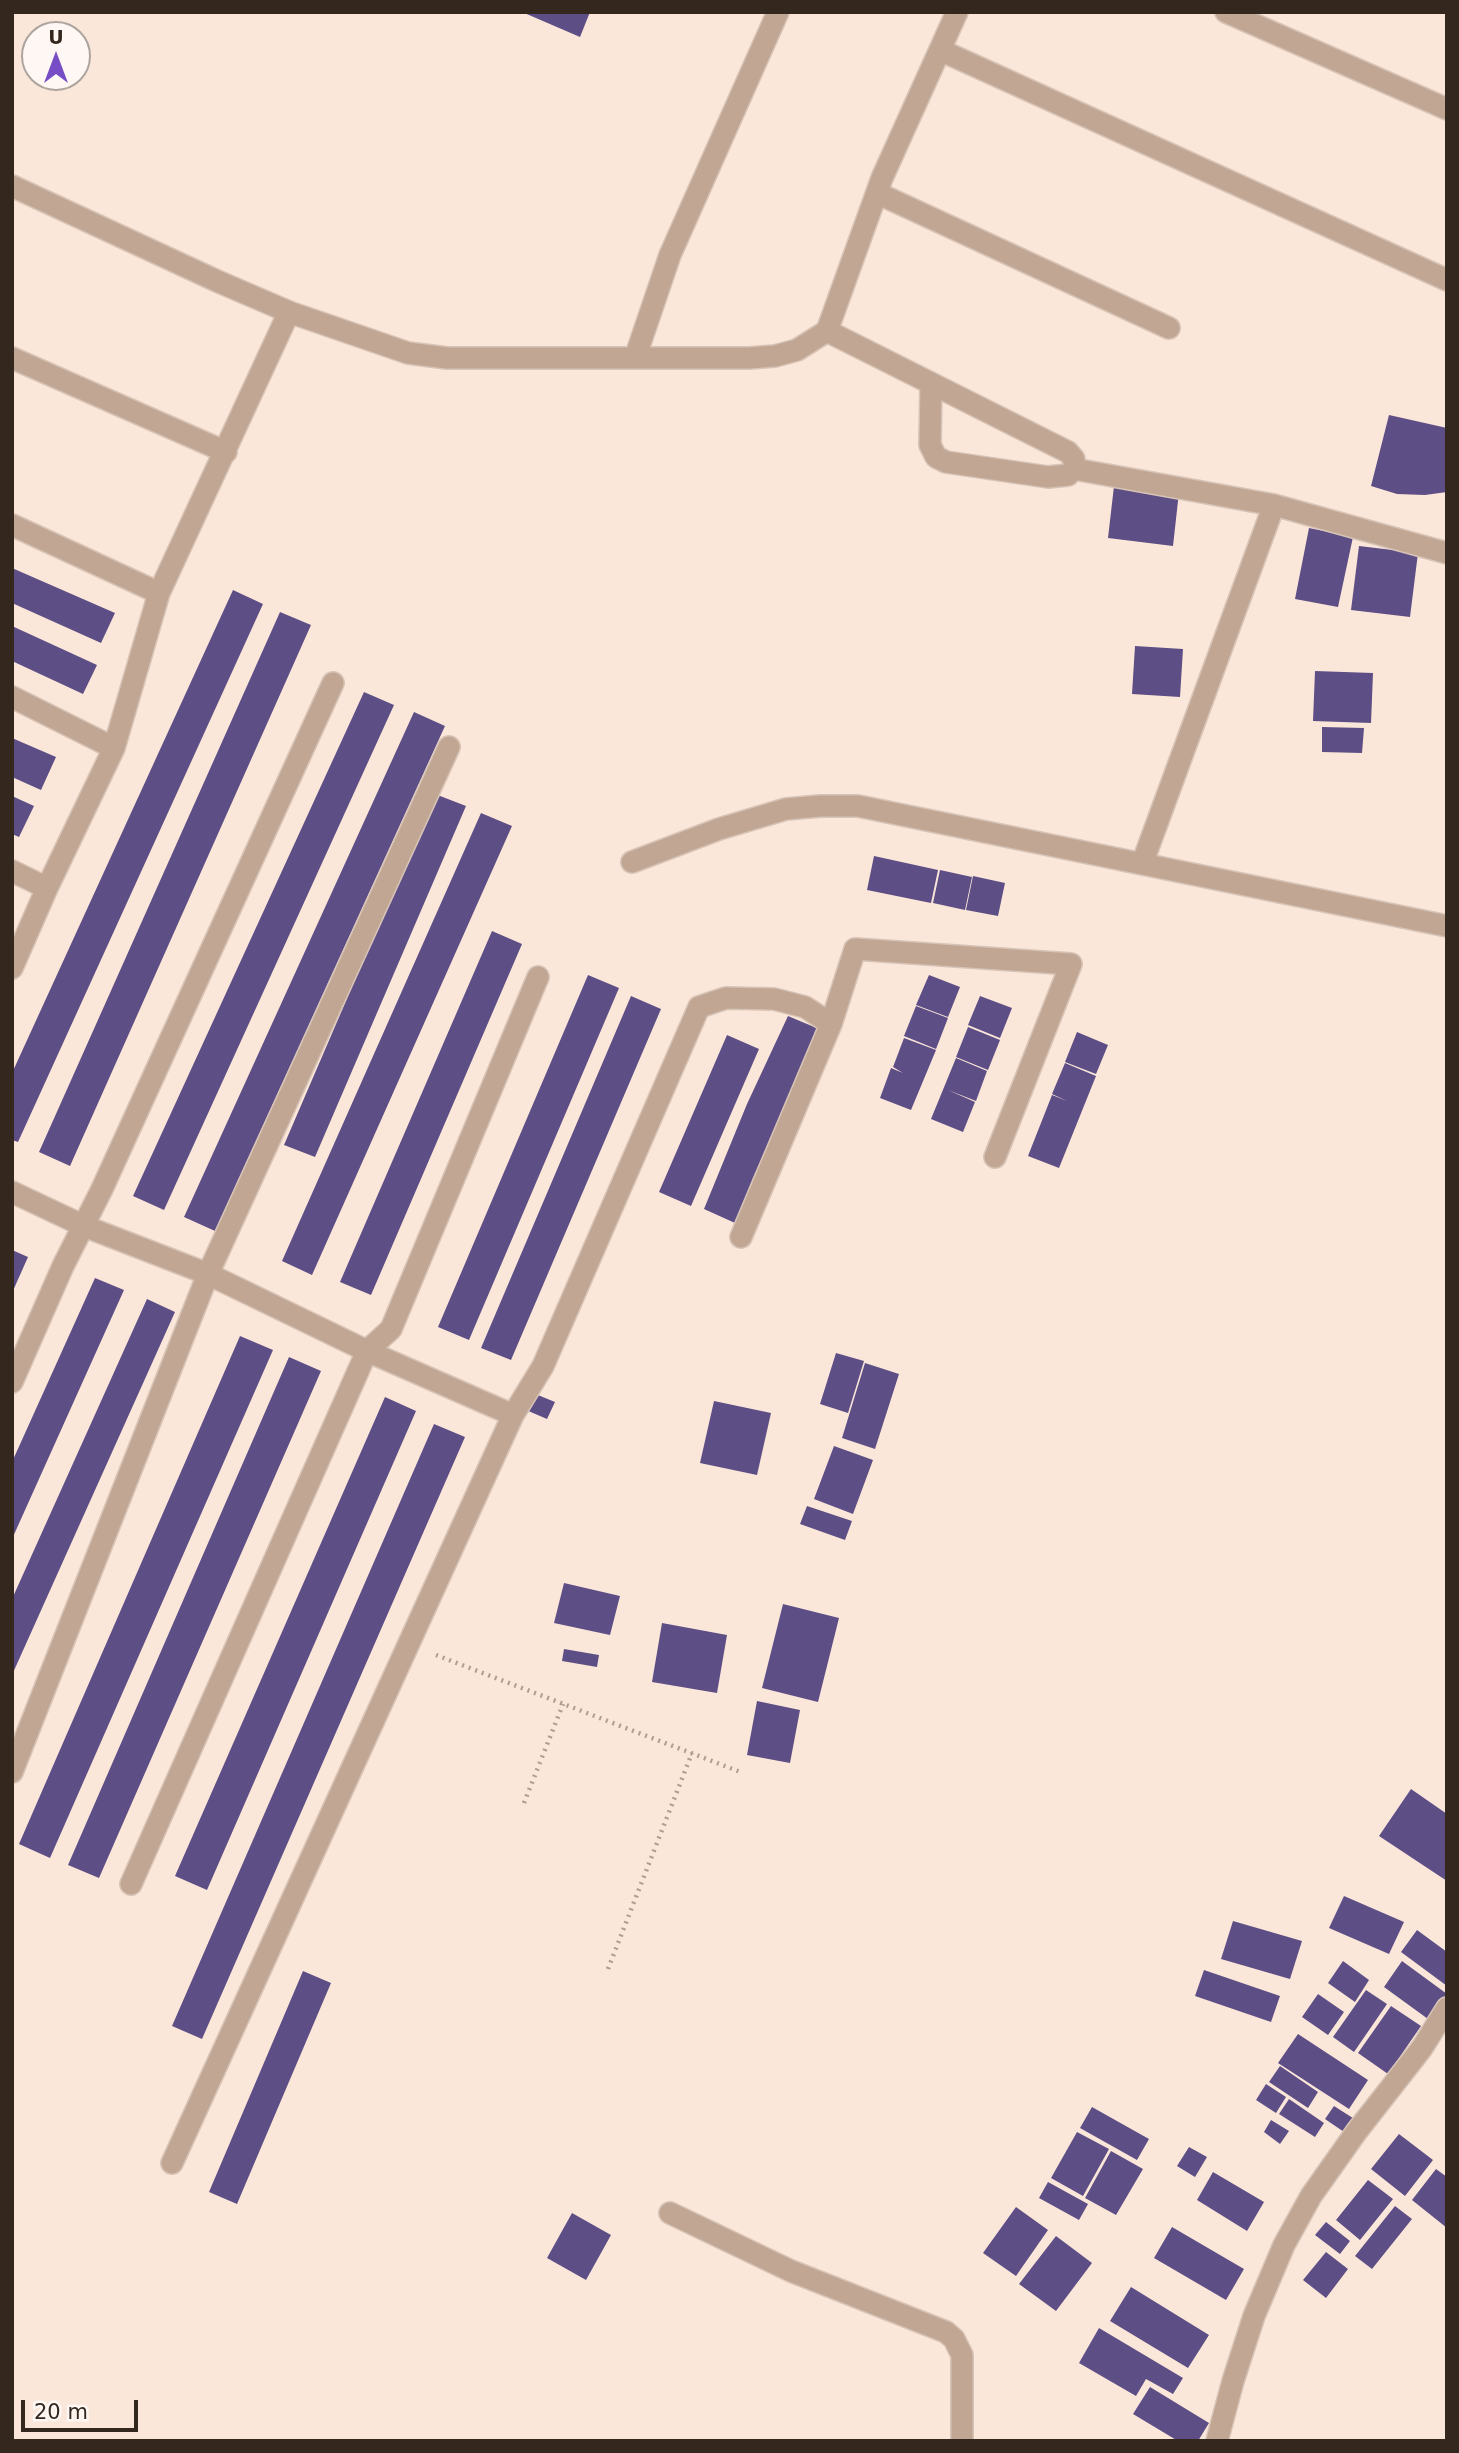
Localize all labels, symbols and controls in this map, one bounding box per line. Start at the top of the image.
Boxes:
north arrow [21,21,91,91]
text: U [48,26,64,48]
scale bar [24,2386,142,2430]
text: 20 m [34,2400,88,2424]

